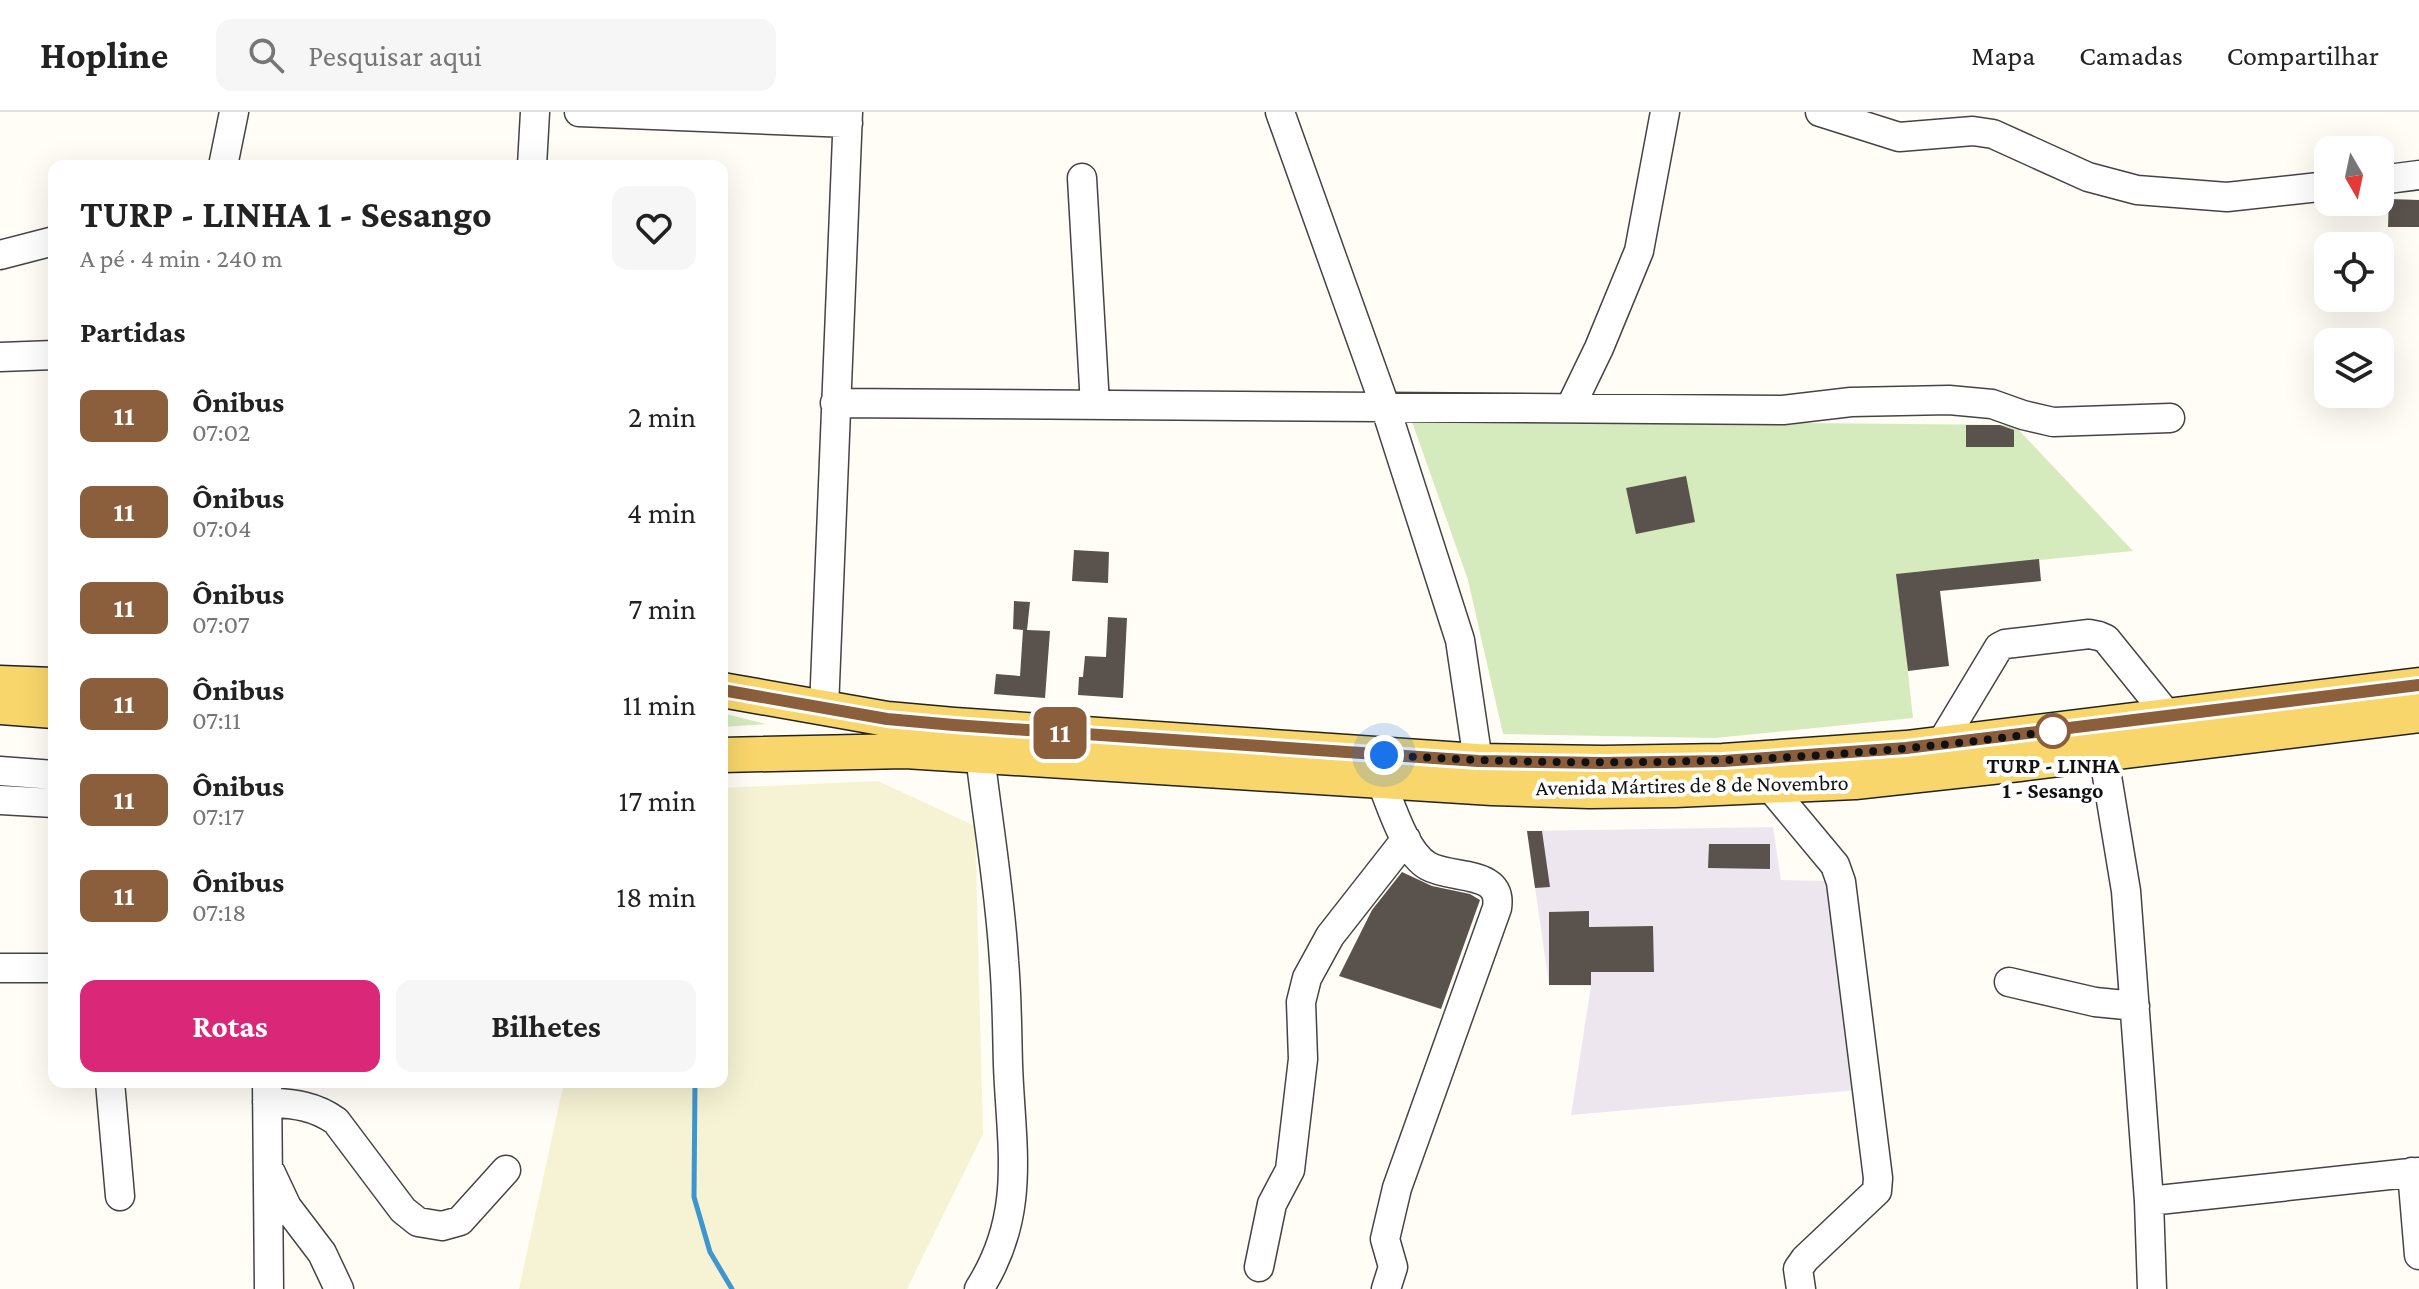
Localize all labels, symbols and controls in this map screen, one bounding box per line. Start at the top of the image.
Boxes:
search box [216,19,776,91]
icon: search [244,33,288,77]
text: Hopline [40,34,168,76]
text: Pesquisar aqui [308,39,482,72]
text: Mapa [1971,40,2035,71]
text: Camadas [2079,40,2183,71]
text: Compartilhar [2227,40,2379,71]
north arrow [2314,136,2394,216]
map controls [2314,136,2394,408]
button: heart [612,186,696,270]
text: TURP - LINHA 1 - Sesango [80,193,492,235]
button: locate [2314,232,2394,312]
text: A pé · 4 min · 240 m [80,244,283,273]
text: Partidas [80,315,186,348]
button: layers [2314,328,2394,408]
text: Ônibus [192,385,284,418]
text: 11 [114,400,134,431]
text: 2 min [628,400,696,433]
text: 07:02 [192,418,250,447]
text: Ônibus [192,481,284,514]
text: 11 [114,496,134,527]
text: 4 min [627,496,696,529]
text: 07:04 [192,514,252,543]
text: Ônibus [192,577,284,610]
text: 11 [114,592,134,623]
text: 7 min [628,592,696,625]
text: 07:07 [192,610,250,639]
text: Ônibus [192,673,284,706]
text: 11 [114,688,134,719]
text: 11 min [622,688,696,721]
text: 07:11 [192,706,241,735]
line badge: 11 [1024,707,1096,759]
marker: TURP - LINHA 1 - Sesango [2036,714,2070,748]
text: 11 [1050,717,1070,748]
your location [1364,735,1404,775]
place label: TURP - LINHA 1 - Sesango [1986,753,2120,803]
text: Ônibus [192,769,284,802]
street label: Avenida Mártires de 8 de Novembro [1535,770,1849,800]
text: 11 [114,784,134,815]
text: 17 min [619,784,696,817]
text: 07:17 [192,802,244,831]
text: Ônibus [192,865,284,898]
text: 11 [114,880,134,911]
text: 18 min [616,880,696,913]
text: 07:18 [192,898,246,927]
button: Rotas [80,980,380,1072]
button: Bilhetes [396,980,696,1072]

